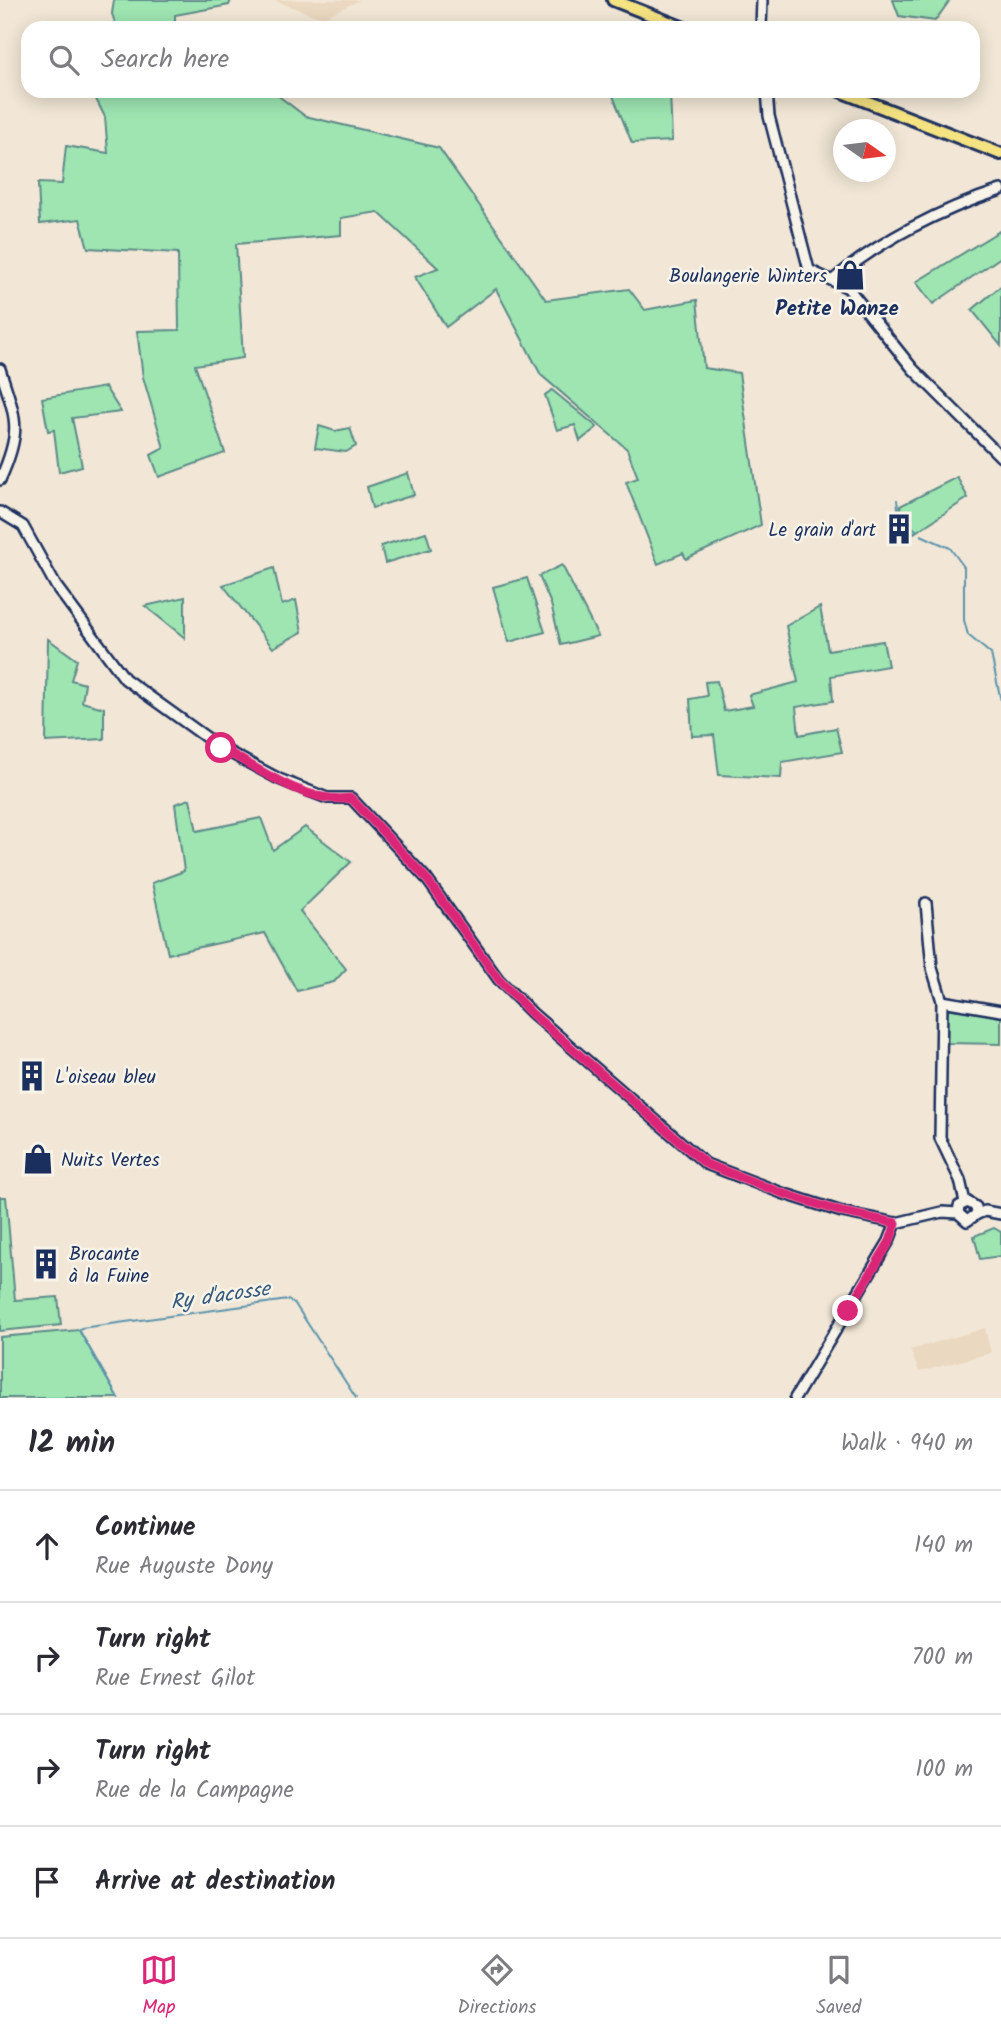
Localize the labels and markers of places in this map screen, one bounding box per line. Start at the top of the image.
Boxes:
shop icon: Boulangerie Winters [833,258,867,292]
place label: Boulangerie Winters [669,262,827,292]
building icon: Le grain d'art [882,512,916,546]
place label: Le grain d'art [768,516,877,546]
building icon: L'oiseau bleu [15,1059,49,1093]
place label: L'oiseau bleu [55,1063,156,1093]
shop icon: Nuits Vertes [21,1142,55,1176]
place label: Nuits Vertes [61,1146,160,1176]
place label: Brocante à la Fuine [69,1240,149,1292]
building icon: Brocante à la Fuine [29,1247,63,1281]

